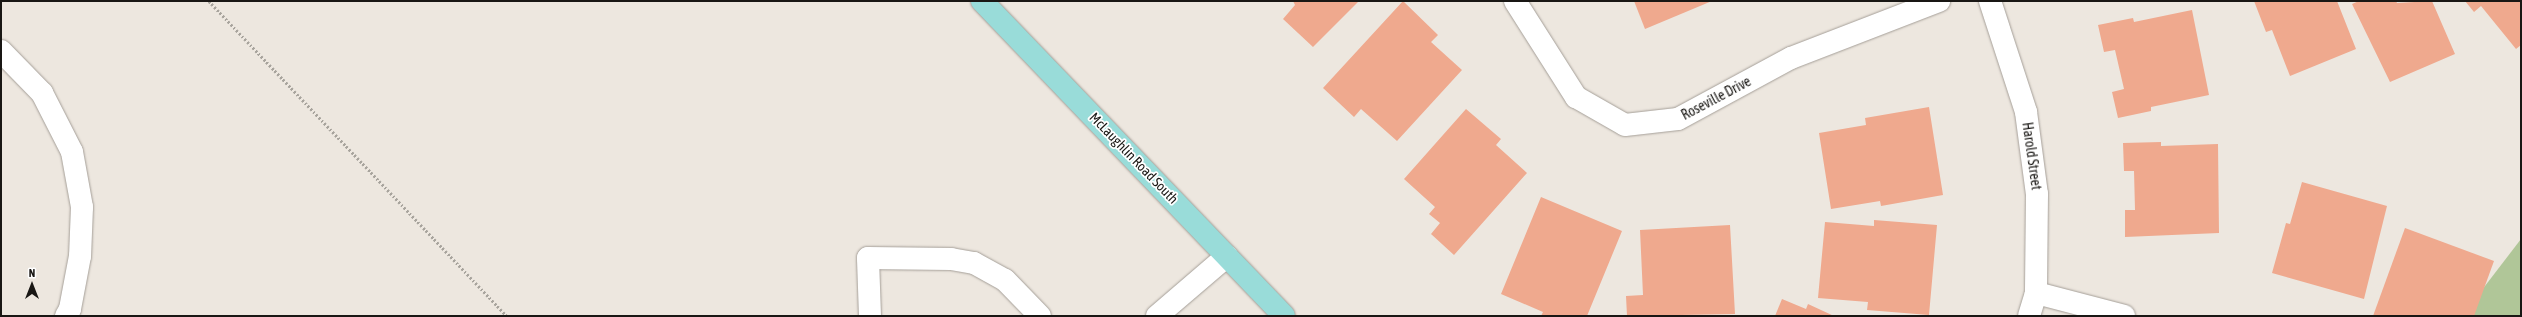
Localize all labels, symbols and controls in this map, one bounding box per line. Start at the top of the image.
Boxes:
street label: Roseville Drive [1678,73,1754,123]
street label: McLaughlin Road South [1086,109,1182,207]
street label: Harold Street [2019,121,2045,191]
north arrow [12,265,52,305]
text: N [29,267,35,279]

